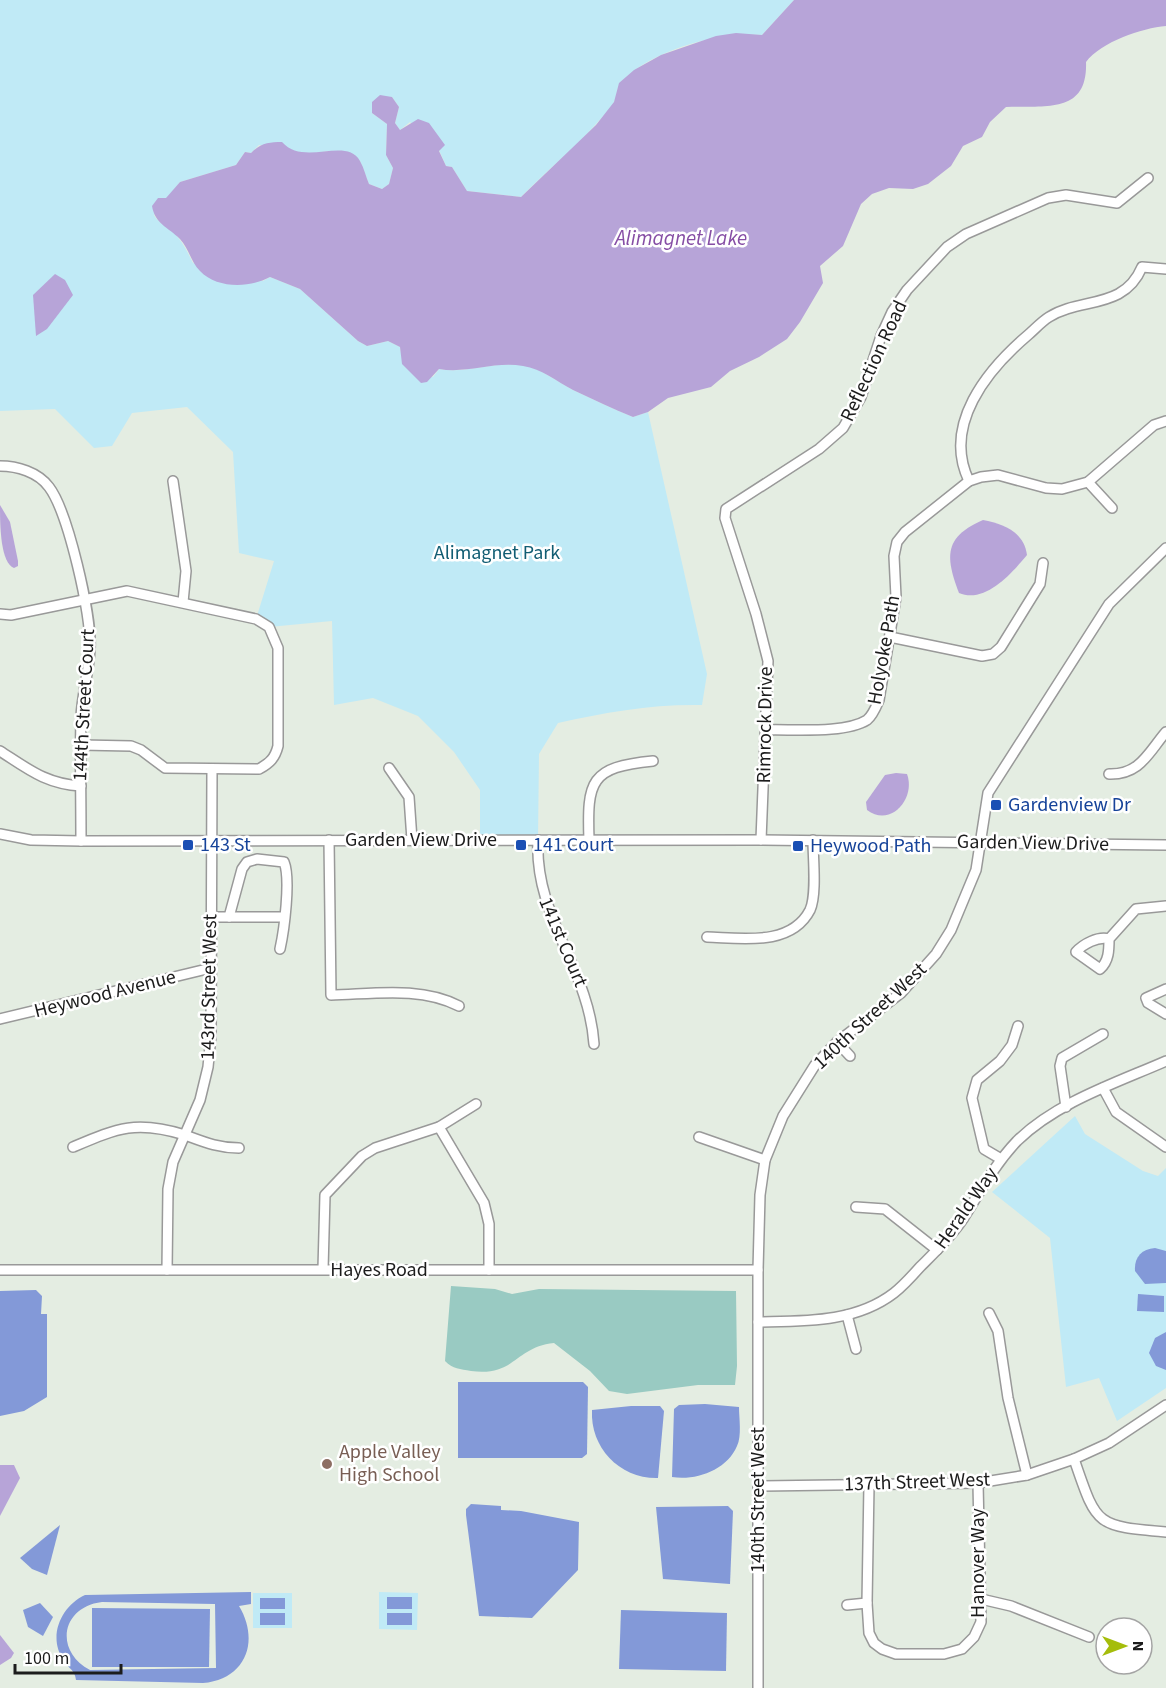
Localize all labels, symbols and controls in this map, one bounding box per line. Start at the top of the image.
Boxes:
water label: Alimagnet Lake [613,223,747,253]
street label: Reflection Road [834,296,914,426]
park label: Alimagnet Park [434,539,560,567]
street label: Holyoke Path [861,593,907,707]
street label: 144th Street Court [66,628,102,782]
street label: Rimrock Drive [750,666,780,784]
place label: Gardenview Dr [1008,791,1131,819]
marker: Gardenview Dr [989,798,1003,812]
street label: Garden View Drive [345,826,497,854]
street label: Garden View Drive [957,828,1109,858]
place label: 143 St [200,831,251,859]
place label: 141 Court [533,831,614,859]
place label: Heywood Path [810,832,931,860]
marker: 143 St [181,838,195,852]
marker: 141 Court [514,838,528,852]
marker: Heywood Path [791,839,805,853]
street label: 141st Court [531,893,595,992]
street label: 143rd Street West [194,913,224,1060]
street label: 140th Street West [807,956,933,1076]
street label: Heywood Avenue [31,963,179,1025]
street label: Herald Way [927,1161,1005,1255]
street label: Hayes Road [330,1256,428,1284]
street label: 140th Street West [744,1427,772,1573]
place label: Apple Valley High School [339,1438,441,1489]
marker: Apple Valley High School [320,1457,334,1471]
street label: 137th Street West [844,1465,991,1499]
street label: Hanover Way [964,1507,992,1618]
north arrow [1094,1616,1154,1676]
scale bar [15,1637,122,1675]
text: N [1127,1641,1149,1651]
text: 100 m [24,1646,69,1671]

